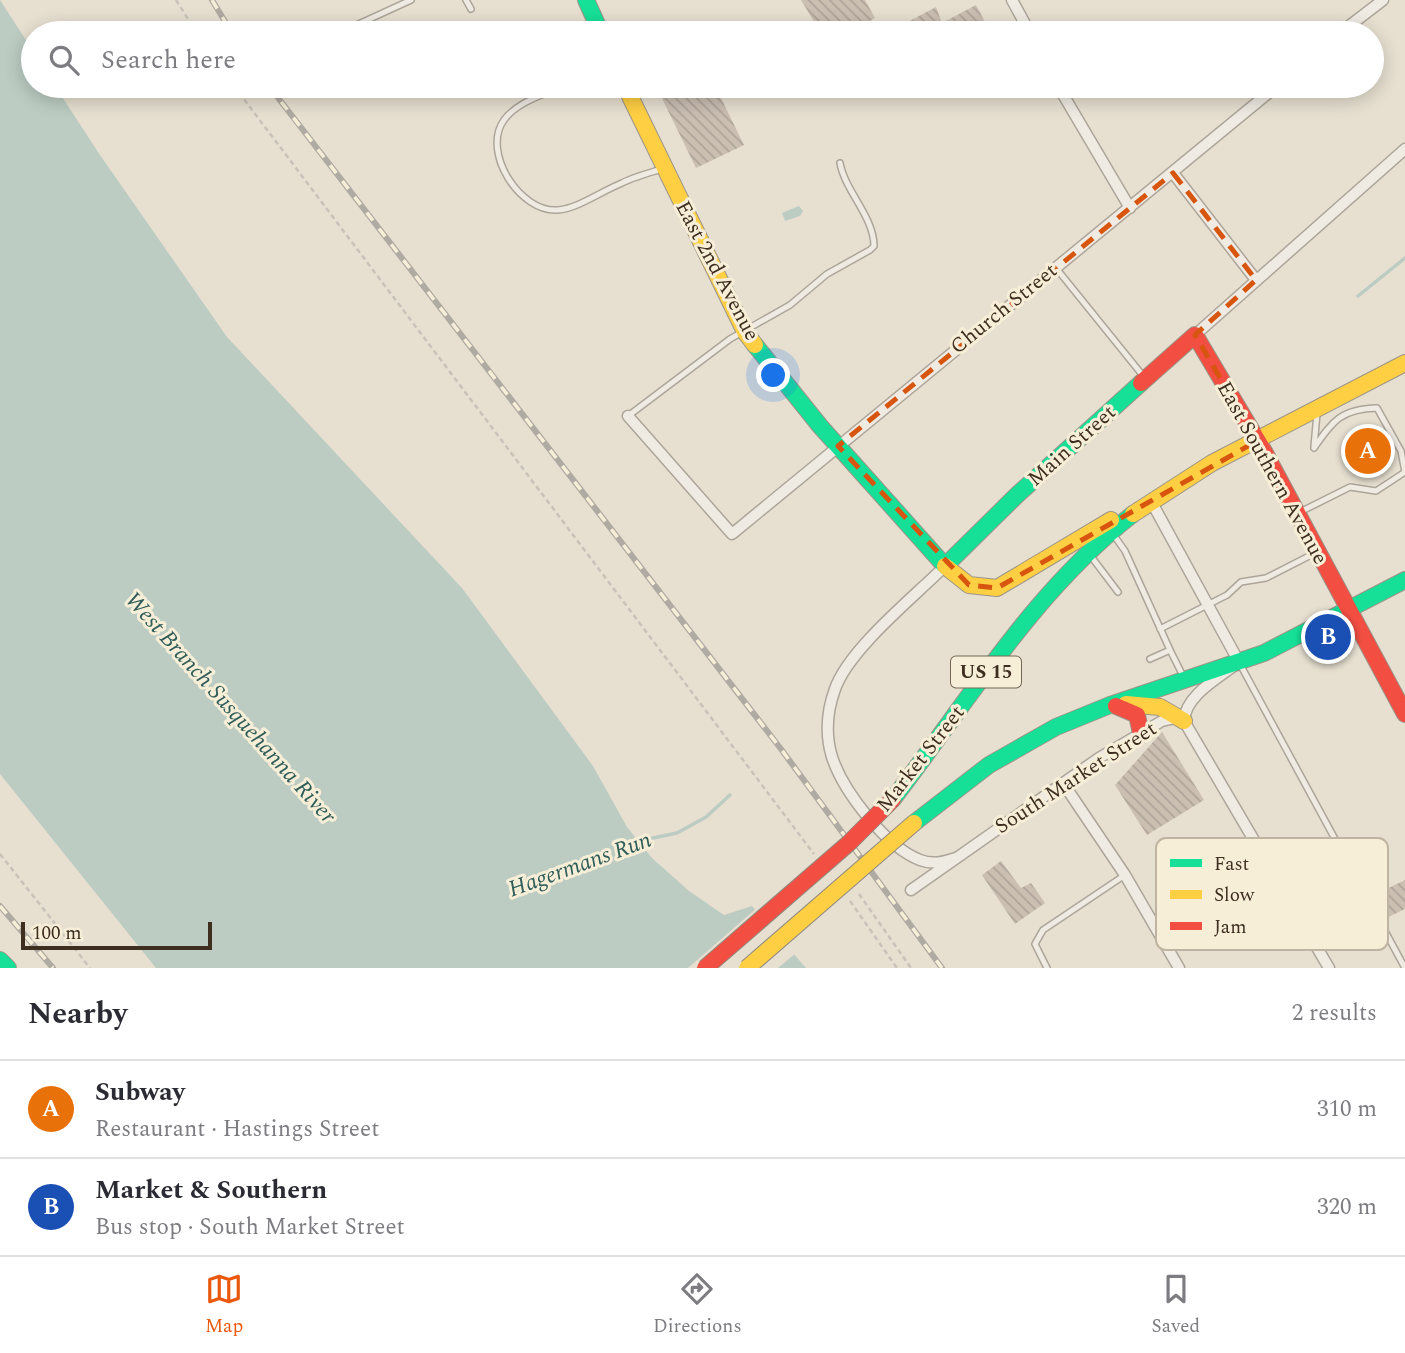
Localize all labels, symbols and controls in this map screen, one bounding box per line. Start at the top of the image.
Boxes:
search box [21,21,1384,98]
text: Search here [101,40,236,80]
icon: search [45,41,83,79]
street label: East 2nd Avenue [667,195,767,347]
street label: Church Street [943,256,1065,362]
your location [756,358,790,392]
street label: East Southern Avenue [1208,376,1336,570]
street label: Main Street [1021,397,1123,495]
pin: A [1345,425,1391,477]
water label: West Branch Susquehanna River [116,584,345,833]
pin: B [1305,611,1351,663]
road number: US 15 [951,656,1021,688]
street label: Market Street [869,699,973,819]
street label: South Market Street [989,713,1163,843]
water label: Hagermans Run [503,823,657,907]
legend [1156,838,1388,950]
text: Fast [1214,850,1250,879]
text: Slow [1214,881,1255,910]
text: Jam [1214,913,1246,942]
scale bar [21,919,212,951]
text: 100 m [32,919,82,948]
text: Nearby [28,991,127,1037]
text: 2 results [1292,996,1377,1031]
text: Subway [95,1072,185,1112]
text: A [42,1092,60,1127]
text: 310 m [1317,1092,1377,1127]
text: Restaurant · Hastings Street [95,1112,379,1147]
text: Market & Southern [95,1170,327,1210]
text: B [43,1190,59,1225]
text: 320 m [1317,1190,1377,1225]
text: Bus stop · South Market Street [95,1210,405,1245]
tab: Map [205,1270,243,1341]
tab: Directions [653,1270,742,1341]
tab: Saved [1151,1270,1200,1341]

